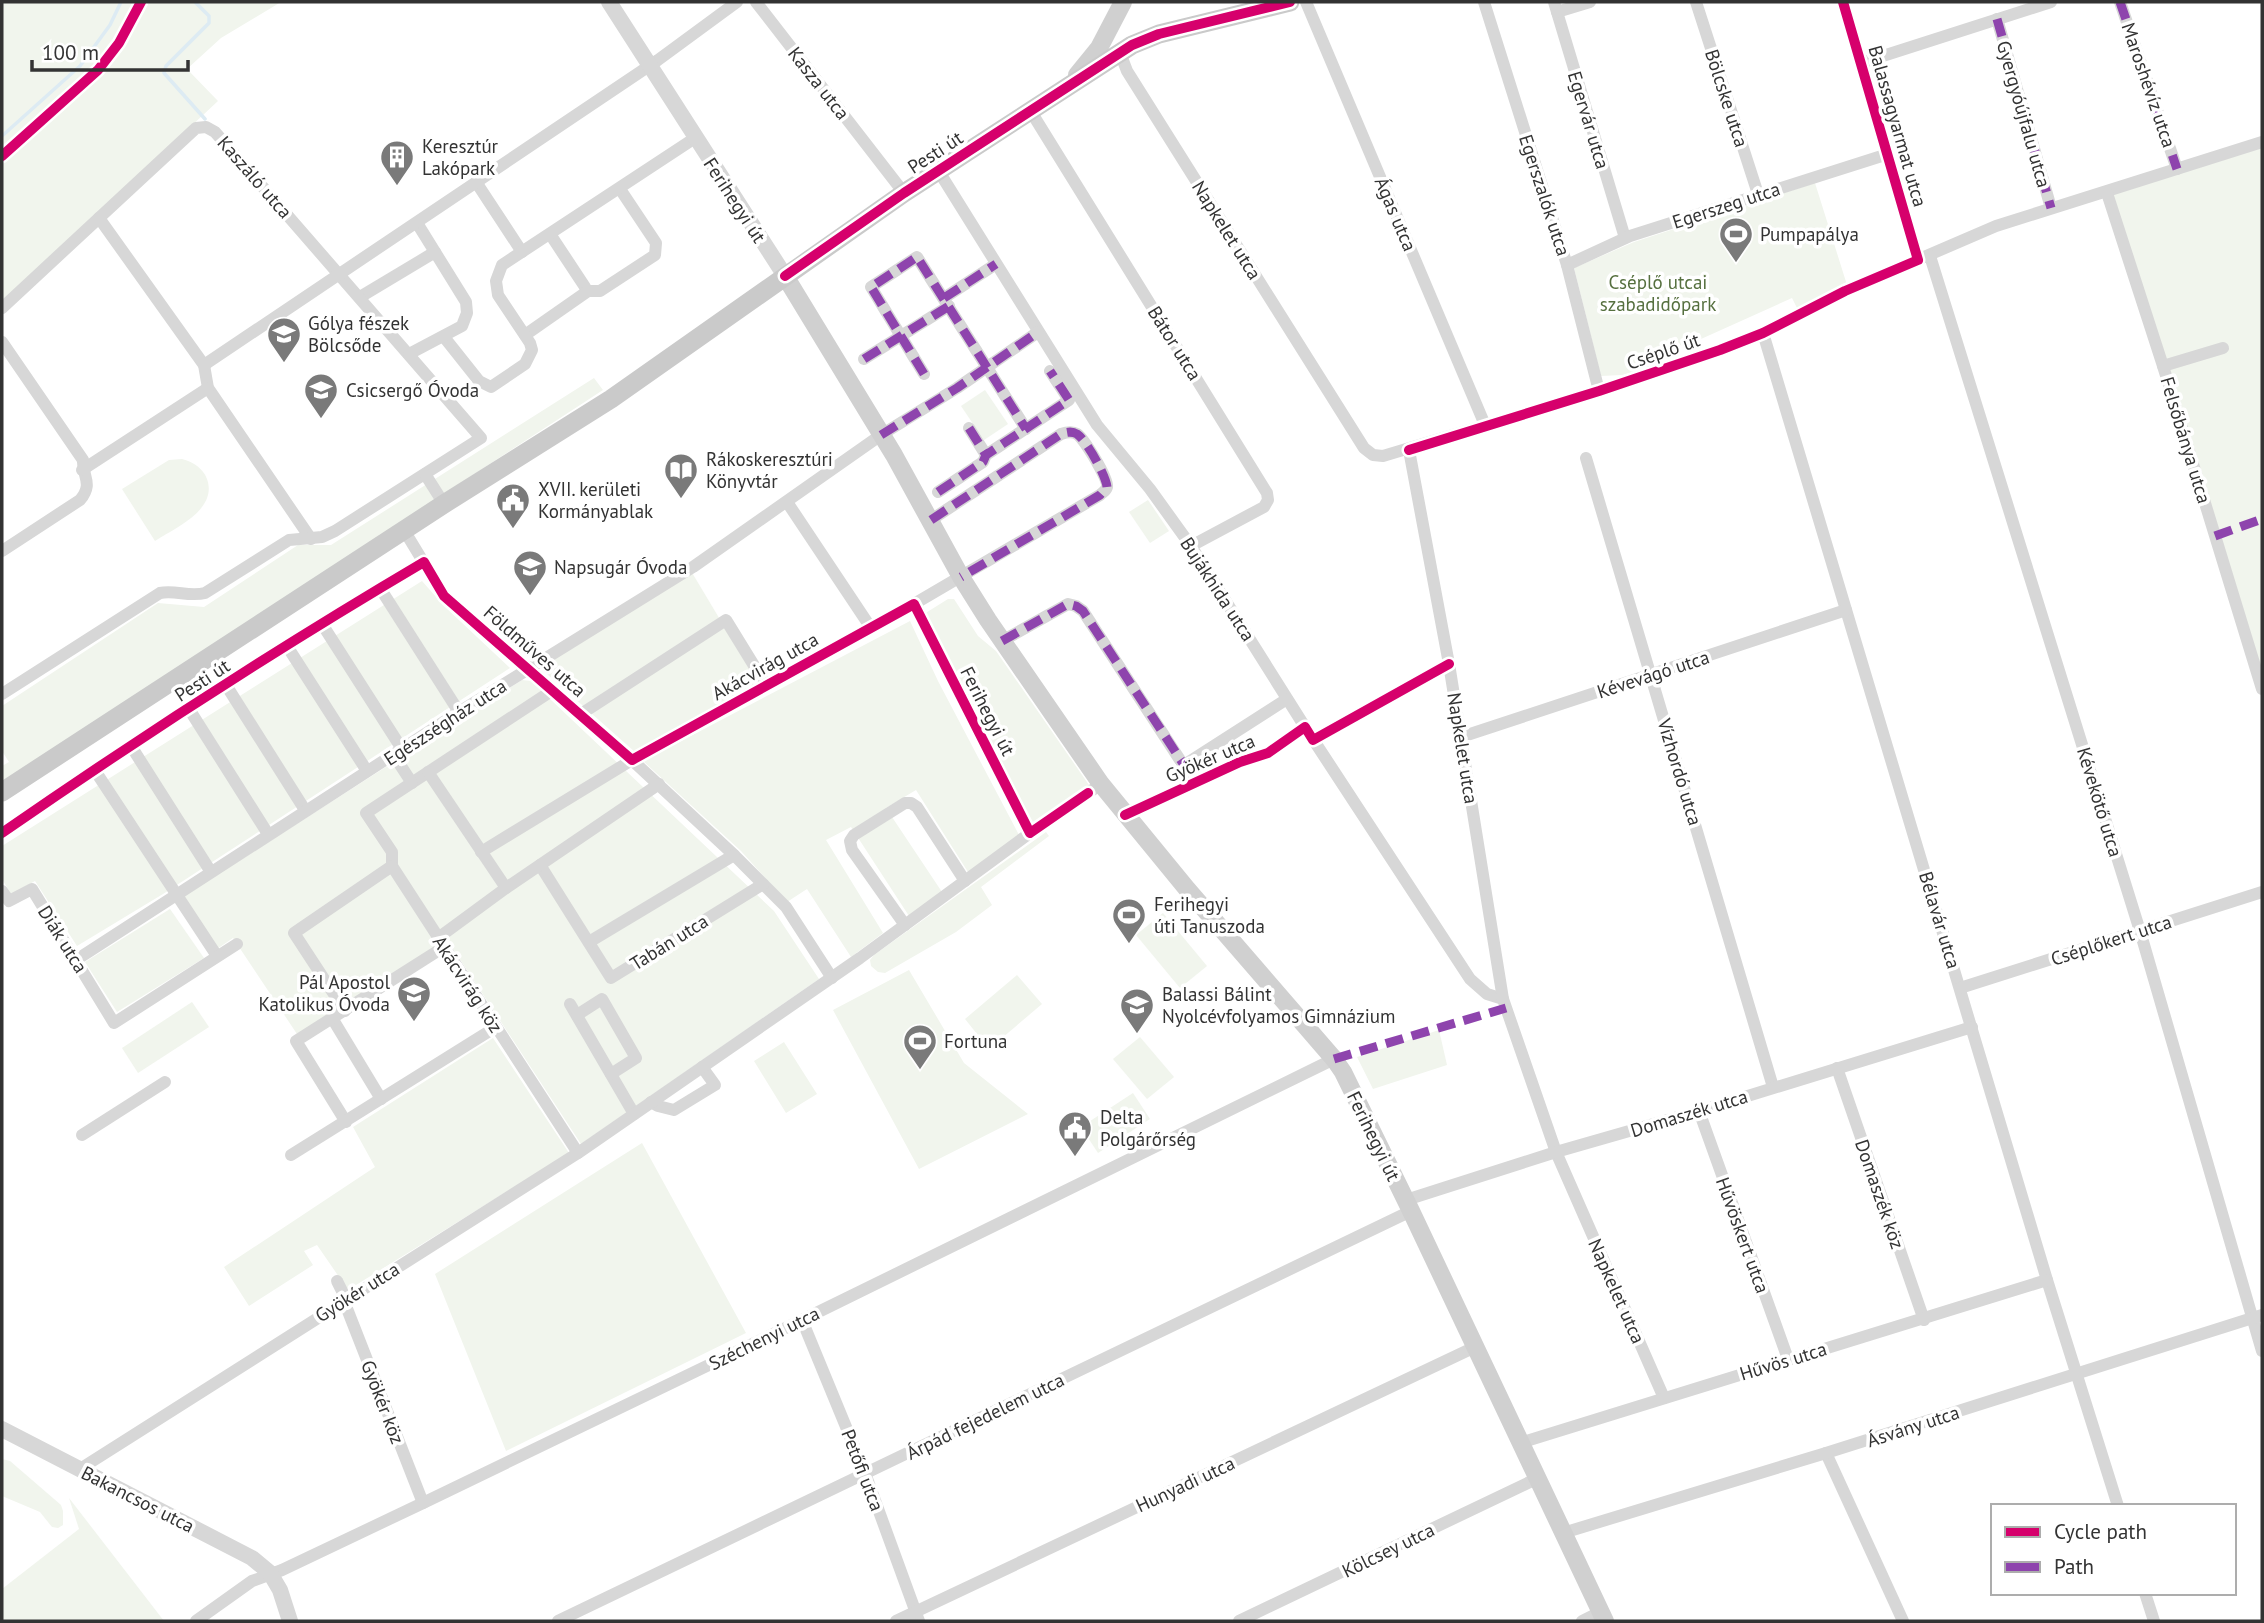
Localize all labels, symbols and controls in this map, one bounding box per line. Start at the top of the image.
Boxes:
street label: Maroshévíz utca [2116,19,2182,151]
scale bar [32,28,187,72]
street label: Gyergyóújfalu utca [1992,38,2056,190]
text: 100 m [42,39,99,66]
street label: Kasza utca [783,42,855,124]
street label: Balassagyarmat utca [1863,43,1933,209]
street label: Bölcske utca [1700,46,1754,150]
street label: Egervár utca [1563,68,1615,172]
street label: Pesti út [903,125,968,179]
street label: Kaszáló utca [213,131,297,223]
street label: Egerszalók utca [1514,131,1576,259]
place label: Keresztúr Lakópark [422,134,499,180]
building icon: Keresztúr Lakópark [378,138,416,187]
street label: Ferihegyi út [699,153,772,248]
street label: Ágas utca [1370,173,1422,255]
street label: Napkelet utca [1187,176,1267,284]
street label: Egerszeg utca [1669,176,1783,234]
sports icon: Pumpapálya [1717,215,1755,264]
place label: Pumpapálya [1760,222,1859,246]
park label: Cséplő utcai szabadidőpark [1600,270,1716,316]
street label: Bátor utca [1143,301,1207,385]
place label: Gólya fészek Bölcsőde [308,311,409,357]
school or university icon: Gólya fészek Bölcsőde [265,315,303,364]
street label: Cséplő út [1623,327,1703,375]
school or university icon: Csicsergő Óvoda [302,371,340,420]
street label: Felsőbánya utca [2155,374,2217,506]
place label: Csicsergő Óvoda [346,378,479,402]
place label: Rákoskeresztúri Könyvtár [706,447,833,493]
library icon: Rákoskeresztúri Könyvtár [662,451,700,500]
place label: XVII. kerületi Kormányablak [538,477,653,523]
public building icon: XVII. kerületi Kormányablak [494,481,532,530]
street label: Bujákhida utca [1175,532,1261,646]
school or university icon: Napsugár Óvoda [511,548,549,597]
place label: Napsugár Óvoda [554,555,687,579]
street label: Földműves utca [479,600,591,702]
street label: Akácvirág utca [708,627,822,705]
street label: Kévevágó utca [1594,645,1712,703]
street label: Pesti út [170,653,235,707]
street label: Ferihegyi út [955,662,1021,760]
street label: Egészségház utca [379,673,511,771]
street label: Napkelet utca [1442,691,1484,805]
street label: Vízhordó utca [1652,715,1708,828]
street label: Gyökér utca [1162,728,1258,788]
street label: Kévekötő utca [2072,744,2128,860]
street label: Bélavár utca [1914,869,1966,971]
place label: Ferihegyi úti Tanuszoda [1154,892,1265,938]
sports icon: Ferihegyi úti Tanuszoda [1110,896,1148,945]
street label: Diák utca [33,901,93,977]
street label: Tabán utca [625,909,713,975]
street label: Cséplőkert utca [2048,909,2174,971]
street label: Akácvirág köz [428,931,508,1037]
place label: Pál Apostol Katolikus Óvoda [259,970,390,1016]
school or university icon: Pál Apostol Katolikus Óvoda [395,974,433,1023]
place label: Balassi Bálint Nyolcévfolyamos Gimnázium [1162,982,1395,1028]
school or university icon: Balassi Bálint Nyolcévfolyamos Gimnázium [1118,986,1156,1035]
sports icon: Fortuna [901,1022,939,1071]
place label: Fortuna [944,1029,1008,1053]
street label: Domaszék utca [1627,1084,1751,1142]
street label: Ferihegyi út [1342,1087,1406,1185]
place label: Delta Polgárőrség [1100,1105,1196,1151]
public building icon: Delta Polgárőrség [1056,1109,1094,1158]
street label: Domaszék köz [1850,1136,1910,1252]
street label: Hűvöskert utca [1711,1174,1775,1296]
street label: Napkelet utca [1583,1235,1651,1347]
street label: Gyökér utca [310,1257,404,1327]
street label: Széchenyi utca [705,1301,823,1375]
street label: Hűvös utca [1737,1336,1829,1386]
street label: Gyökér köz [356,1357,410,1447]
street label: Árpád fejedelem utca [902,1367,1068,1465]
street label: Ásvány utca [1864,1400,1962,1452]
street label: Petőfi utca [836,1426,890,1514]
street label: Hunyadi utca [1132,1451,1238,1517]
street label: Bakancsos utca [77,1460,199,1538]
legend [1991,1504,2236,1595]
street label: Kölcsey utca [1338,1517,1438,1583]
text: Cycle path [2054,1518,2147,1545]
text: Path [2054,1553,2094,1580]

